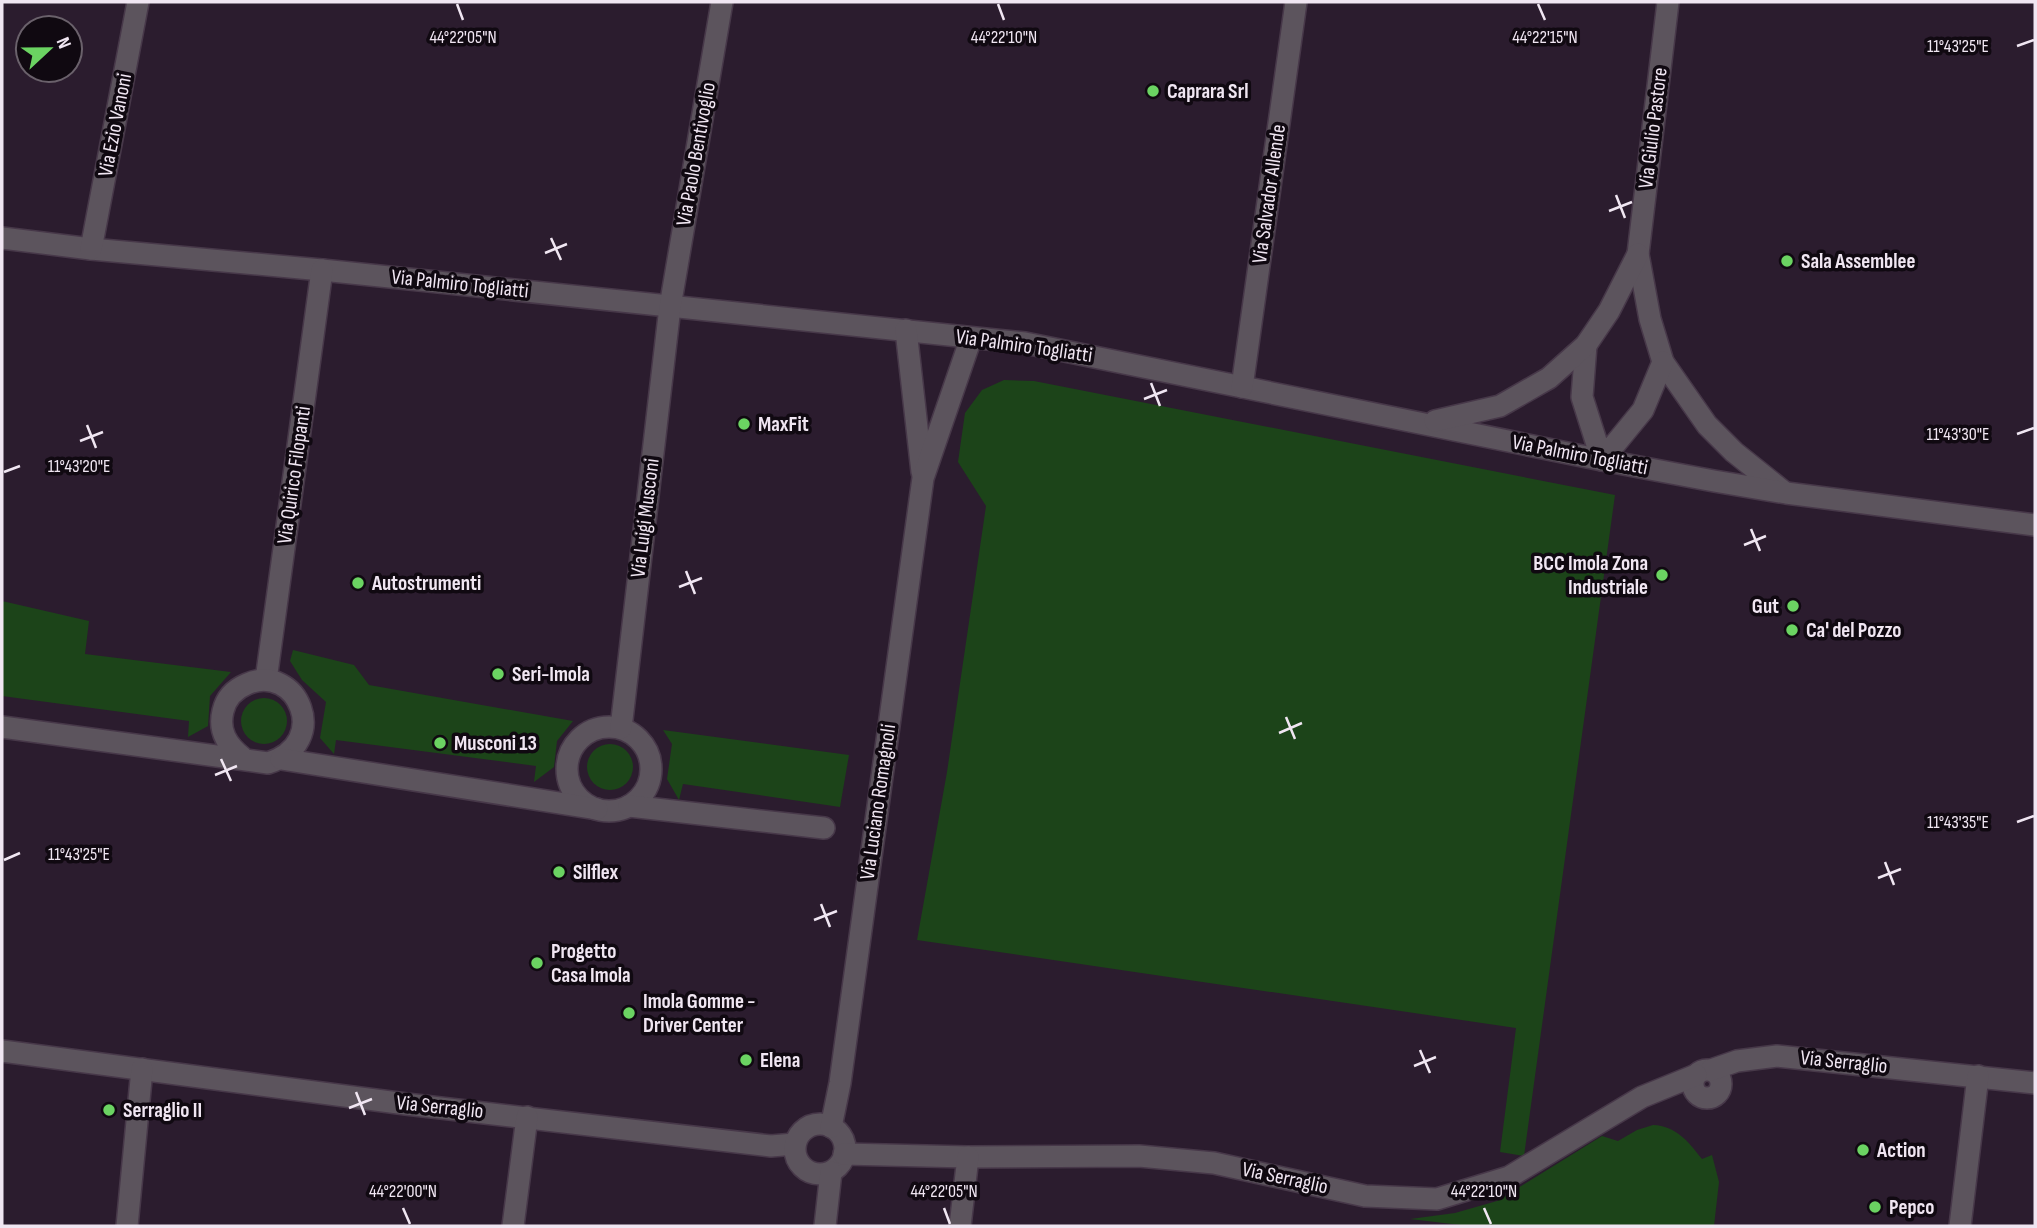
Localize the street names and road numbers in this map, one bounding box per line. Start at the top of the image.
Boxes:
street label: Via Giulio Pastore [1633,66,1673,190]
street label: Via Ezio Vanoni [93,71,137,179]
street label: Via Paolo Bentivoglio [671,80,721,228]
street label: Via Salvador Allende [1247,123,1291,265]
street label: Via Palmiro Togliatti [390,264,530,304]
street label: Via Palmiro Togliatti [954,324,1094,368]
street label: Via Quirico Filopanti [272,404,316,546]
street label: Via Palmiro Togliatti [1510,430,1650,480]
street label: Via Luigi Musconi [625,457,665,579]
street label: Via Luciano Romagnoli [855,723,901,881]
street label: Via Serraglio [1799,1045,1889,1079]
street label: Via Serraglio [395,1090,485,1124]
street label: Via Serraglio [1240,1157,1330,1199]

